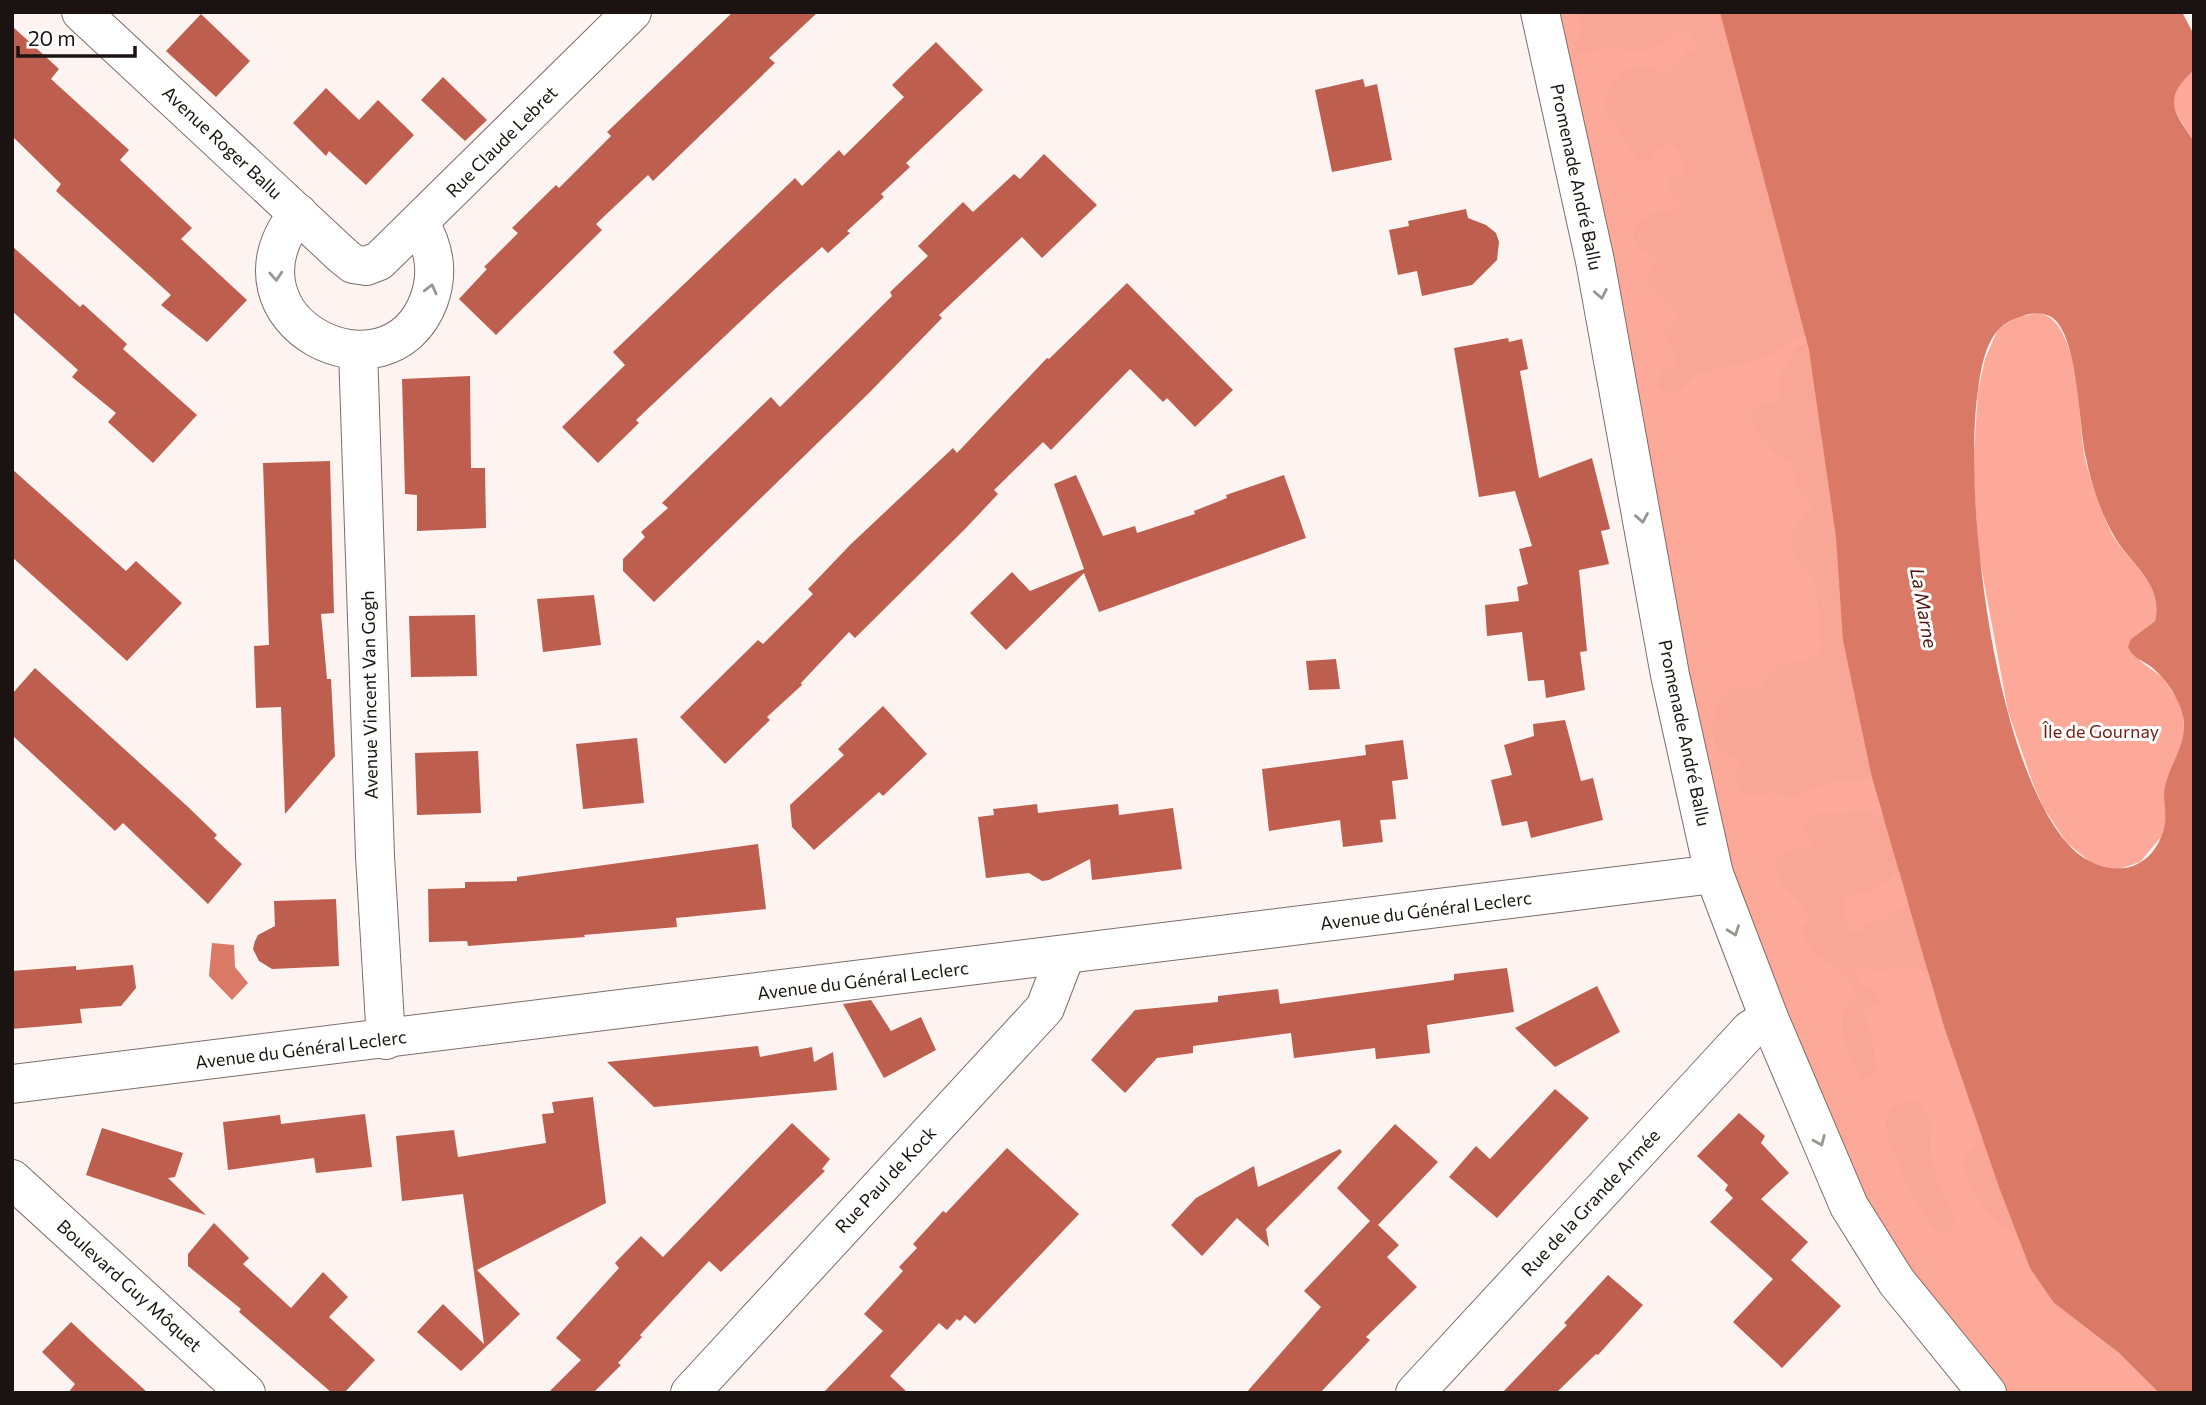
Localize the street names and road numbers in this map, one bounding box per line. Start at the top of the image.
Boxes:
street label: Avenue Roger Ballu [158,81,287,203]
street label: Rue Claude Lebret [441,81,562,202]
street label: Promenade André Ballu [1546,81,1608,272]
street label: Avenue Vincent Van Gogh [356,590,382,800]
street label: Promenade André Ballu [1654,637,1716,828]
street label: Avenue du Général Leclerc [1319,886,1533,934]
street label: Avenue du Général Leclerc [756,956,970,1004]
street label: Avenue du Général Leclerc [194,1025,408,1073]
street label: Rue Paul de Kock [830,1121,941,1237]
street label: Rue de la Grande Armée [1516,1124,1664,1281]
street label: Boulevard Guy Môquet [53,1215,206,1356]

